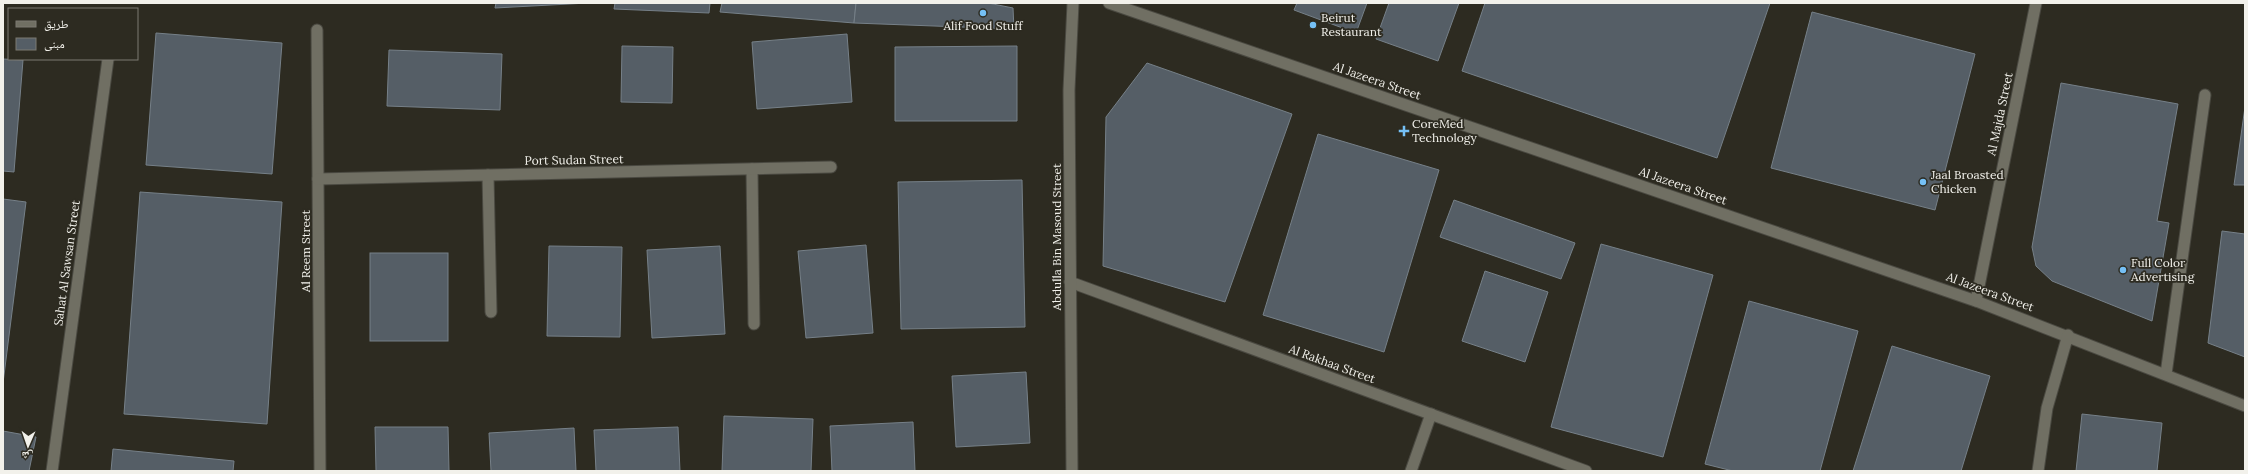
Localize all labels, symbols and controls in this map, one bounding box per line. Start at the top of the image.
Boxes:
legend [8,8,138,60]
marker: Alif Food Stuff [978,8,988,18]
place label: Beirut Restaurant [1321,10,1382,39]
text: طريق [44,16,69,31]
place label: Alif Food Stuff [943,18,1023,33]
marker: Beirut Restaurant [1308,20,1318,30]
text: مبنى [44,36,65,51]
street label: Al Jazeera Street [1330,58,1423,103]
street label: Al Majda Street [1983,71,2016,158]
place label: CoreMed Technology [1412,116,1478,145]
marker: CoreMed Technology [1399,126,1409,136]
street label: Port Sudan Street [524,151,624,168]
street label: Abdulla Bin Masoud Street [1049,163,1064,312]
street label: Al Jazeera Street [1636,163,1729,208]
place label: Jaal Broasted Chicken [1930,167,2004,196]
marker: Jaal Broasted Chicken [1918,177,1928,187]
street label: Sahat Al Sawsan Street [50,199,83,327]
street label: Al Reem Street [298,210,313,293]
place label: Full Color Advertising [2130,255,2195,284]
marker: Full Color Advertising [2118,265,2128,275]
street label: Al Jazeera Street [1943,268,2036,314]
street label: Al Rakhaa Street [1286,341,1378,386]
north arrow [8,426,48,466]
text: ش [21,448,34,463]

